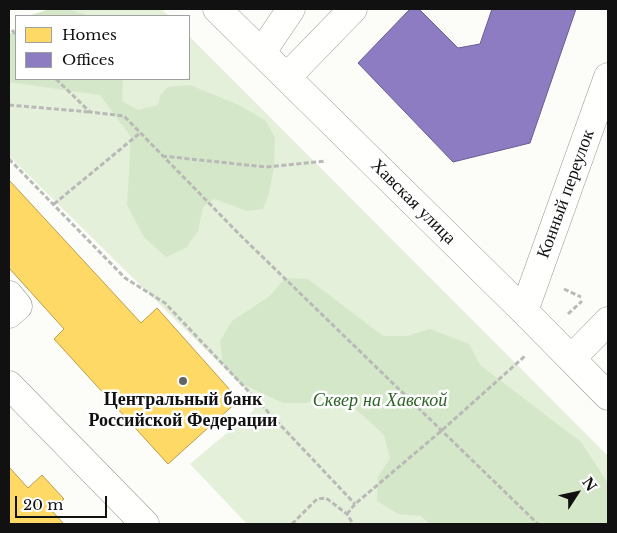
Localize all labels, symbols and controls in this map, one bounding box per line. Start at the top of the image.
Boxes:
legend [15,15,190,80]
text: Homes [62,25,117,44]
text: Offices [62,50,114,69]
street label: Конный переулок [533,127,599,261]
street label: Хавская улица [366,155,460,249]
marker: Центральный банк Российской Федерации [177,375,189,387]
place label: Центральный банк Российской Федерации [89,389,277,432]
park label: Сквер на Хавской [313,390,447,412]
north arrow [552,468,602,518]
text: N [578,474,600,495]
scale bar [18,486,110,518]
text: 20 m [23,495,63,514]

